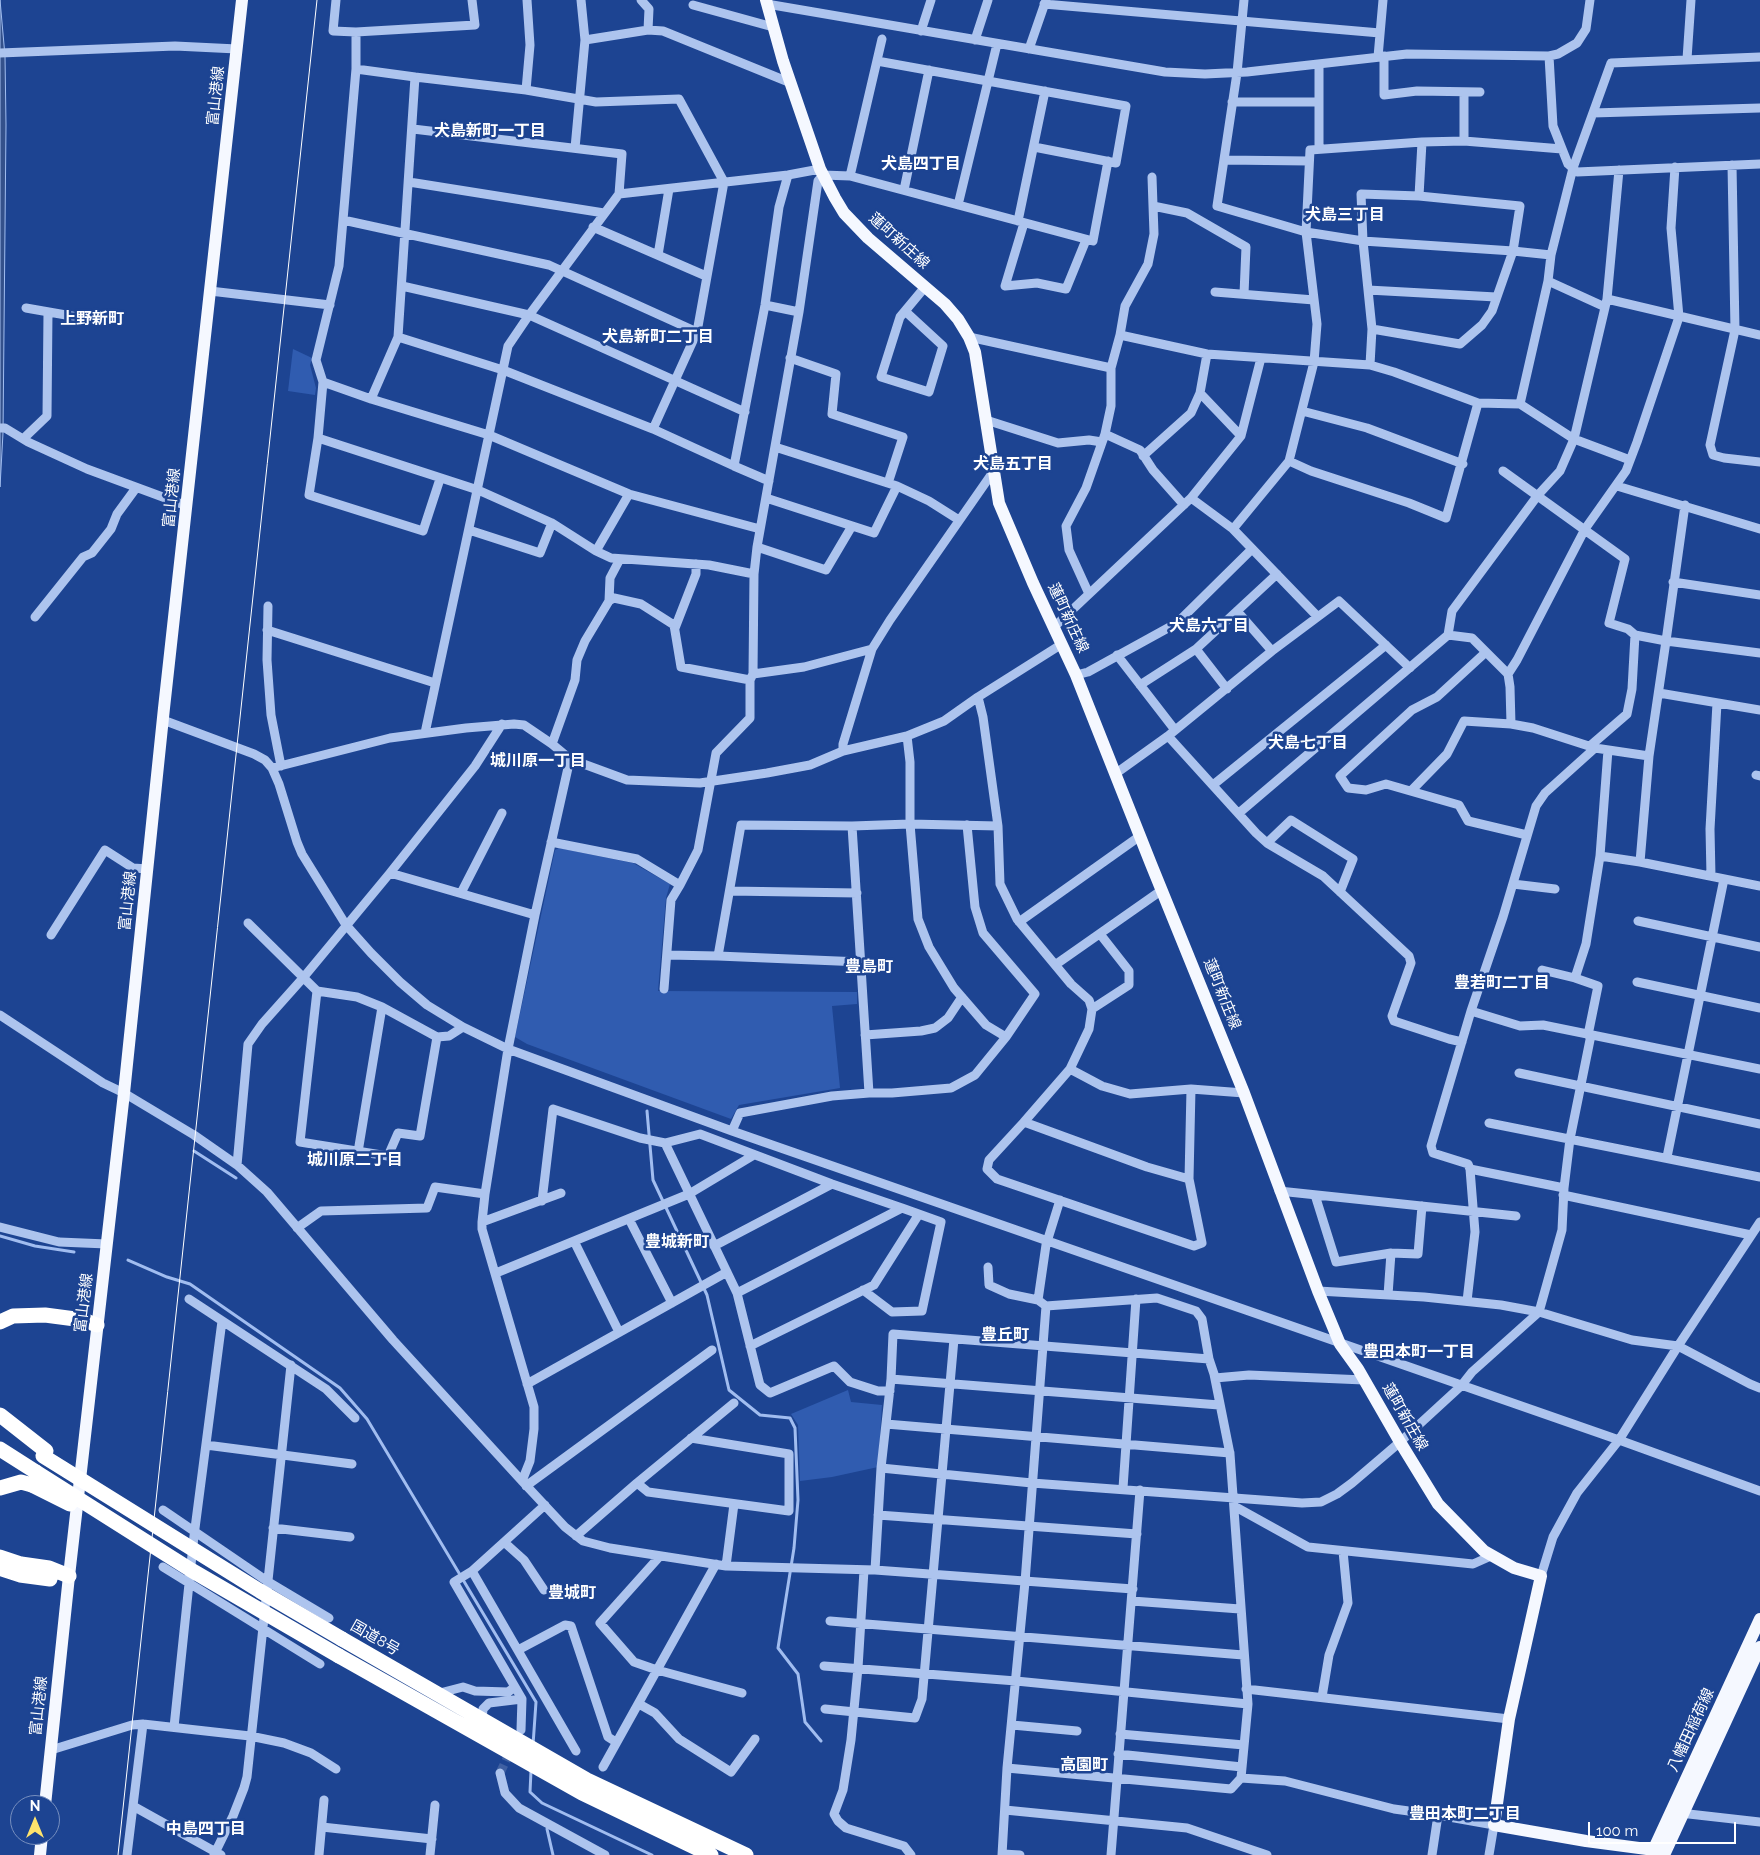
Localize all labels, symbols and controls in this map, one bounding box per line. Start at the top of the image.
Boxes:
street label: 富山港線 [204,65,228,127]
district label: 犬島新町一丁目 [434,121,546,141]
district label: 犬島四丁目 [881,154,961,174]
district label: 犬島三丁目 [1305,205,1385,225]
street label: 蓮町新庄線 [865,209,933,273]
district label: 上野新町 [60,309,124,329]
district label: 犬島新町二丁目 [602,327,714,347]
district label: 犬島五丁目 [973,454,1053,474]
street label: 富山港線 [160,467,184,529]
street label: 蓮町新庄線 [1044,580,1092,656]
district label: 犬島六丁目 [1169,616,1249,636]
district label: 犬島七丁目 [1268,733,1348,753]
district label: 城川原一丁目 [490,751,586,771]
street label: 富山港線 [116,870,140,932]
street label: 蓮町新庄線 [1200,956,1244,1032]
district label: 豊島町 [845,957,893,977]
district label: 豊若町二丁目 [1454,973,1550,993]
district label: 城川原二丁目 [307,1150,403,1170]
district label: 豊城新町 [645,1232,709,1252]
street label: 富山港線 [71,1272,97,1334]
district label: 豊丘町 [981,1325,1029,1345]
district label: 豊田本町一丁目 [1363,1342,1475,1362]
street label: 蓮町新庄線 [1378,1380,1432,1454]
district label: 豊城町 [548,1583,596,1603]
street label: 国道8号 [347,1617,403,1659]
street label: 富山港線 [27,1675,51,1737]
street label: 八幡田稲荷線 [1664,1685,1718,1775]
district label: 高園町 [1060,1755,1108,1775]
north arrow [10,1795,60,1845]
text: N [30,1798,40,1814]
district label: 豊田本町二丁目 [1409,1804,1521,1824]
scale bar [1590,1812,1738,1844]
district label: 中島四丁目 [166,1819,246,1839]
text: 100 m [1596,1822,1638,1840]

